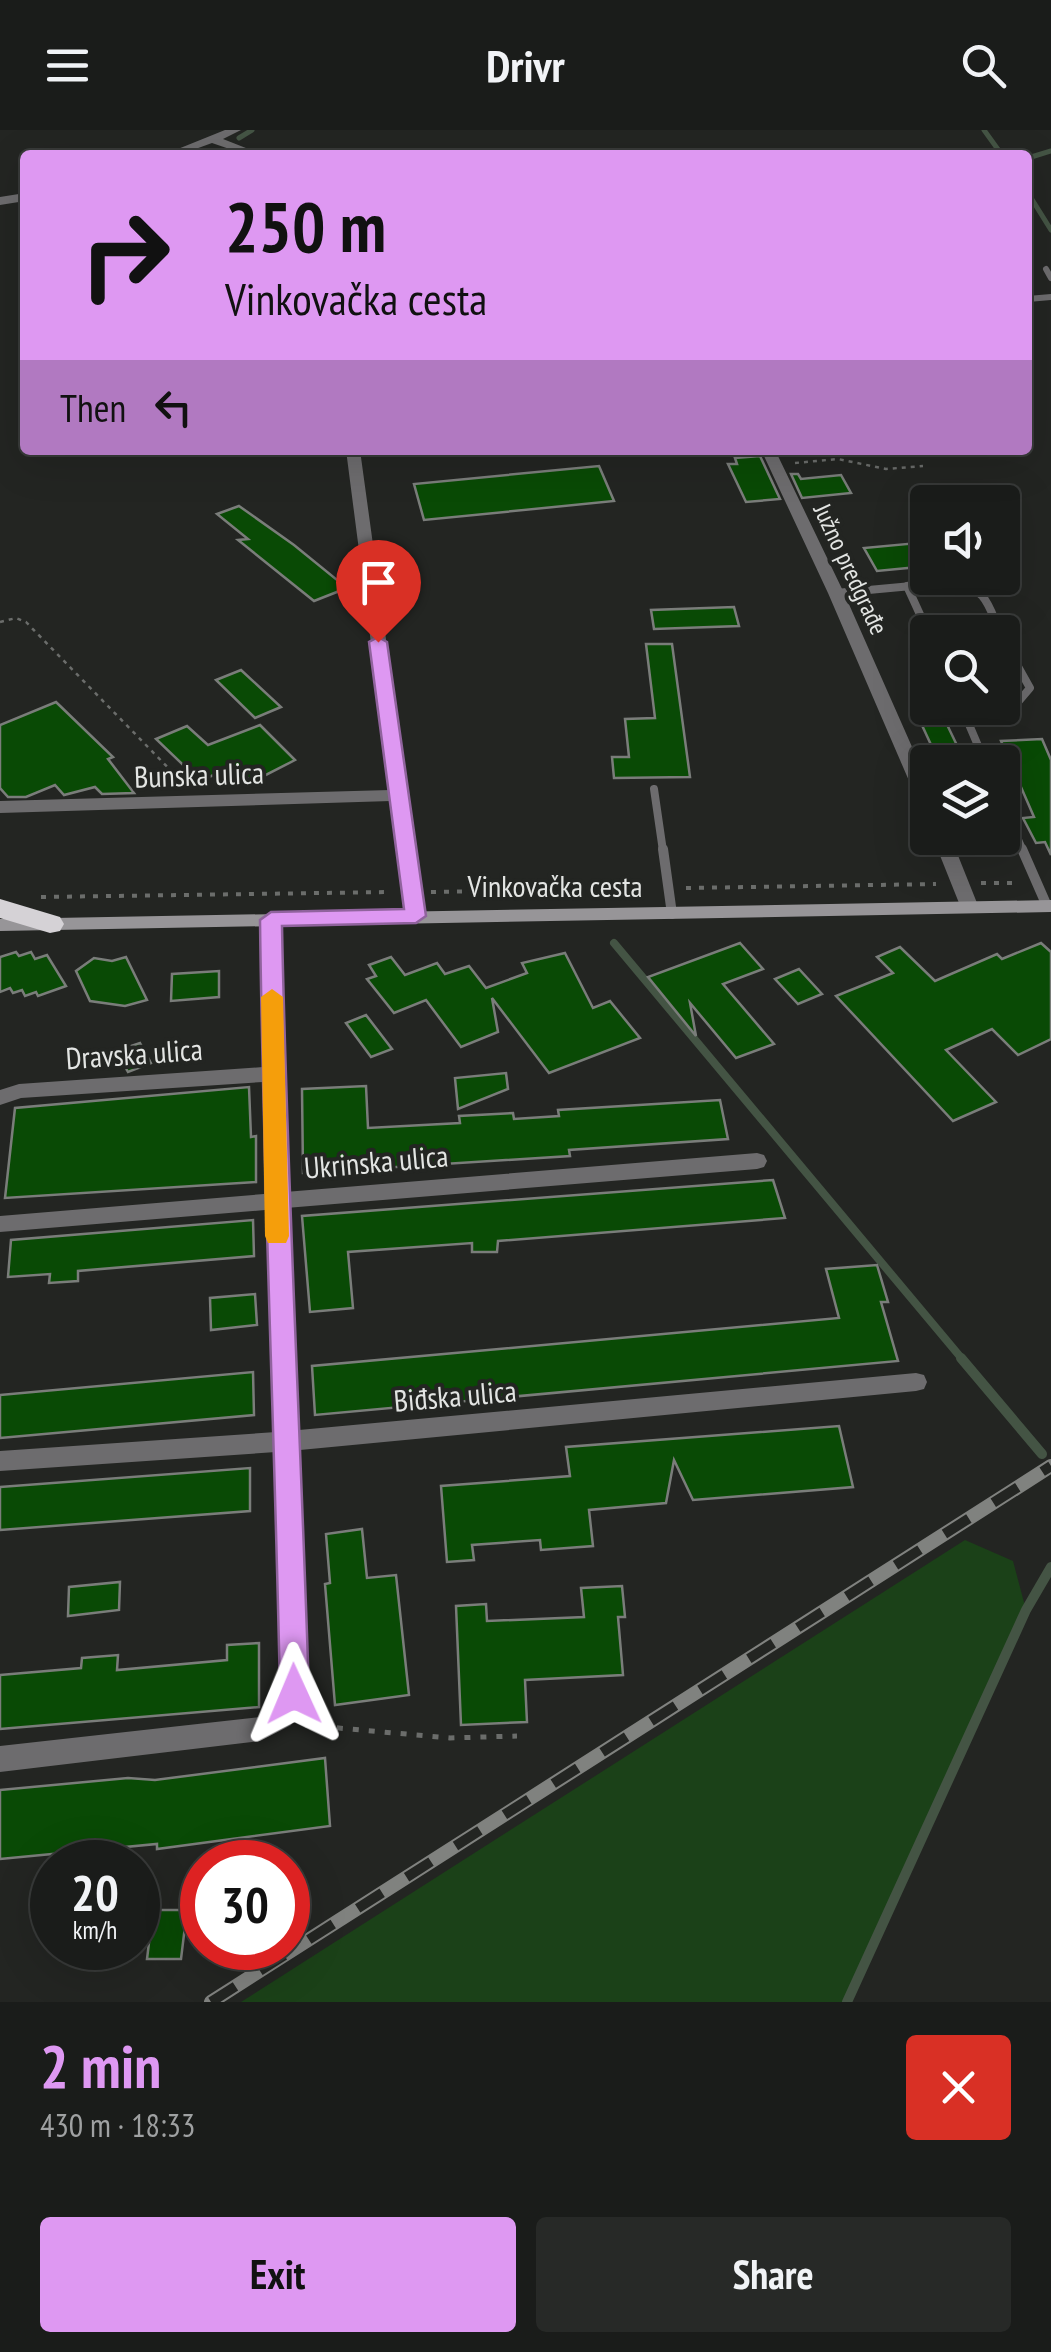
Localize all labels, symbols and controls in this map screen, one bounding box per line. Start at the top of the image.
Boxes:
text: Drivr [486,36,565,94]
icon: menu [40,38,95,93]
icon: search [956,38,1011,93]
text: 250 m [225,181,386,271]
icon: right [60,190,190,320]
text: Vinkovačka cesta [225,269,487,327]
icon: left [146,380,201,435]
text: Then [60,383,126,432]
map controls [910,485,1020,855]
button: sound [910,485,1020,595]
street label: Južno predgrađe [806,498,895,640]
pin [336,540,421,643]
icon: arrive [351,555,406,610]
button: search [910,615,1020,725]
button: layers [910,745,1020,855]
street label: Bunska ulica [134,752,264,796]
street label: Vinkovačka cesta [467,866,642,905]
street label: Dravska ulica [64,1029,204,1077]
street label: Ukrinska ulica [302,1135,450,1187]
street label: Biđska ulica [392,1370,518,1420]
position arrow [242,1642,346,1746]
speed limit sign: 30 [180,1840,310,1970]
text: 20 [71,1860,119,1925]
text: km/h [73,1914,117,1946]
text: 2 min [40,2027,161,2105]
button: close [906,2035,1011,2140]
text: 430 m · 18:33 [40,2104,195,2146]
button: Exit [40,2217,516,2332]
button: Share [536,2217,1011,2332]

